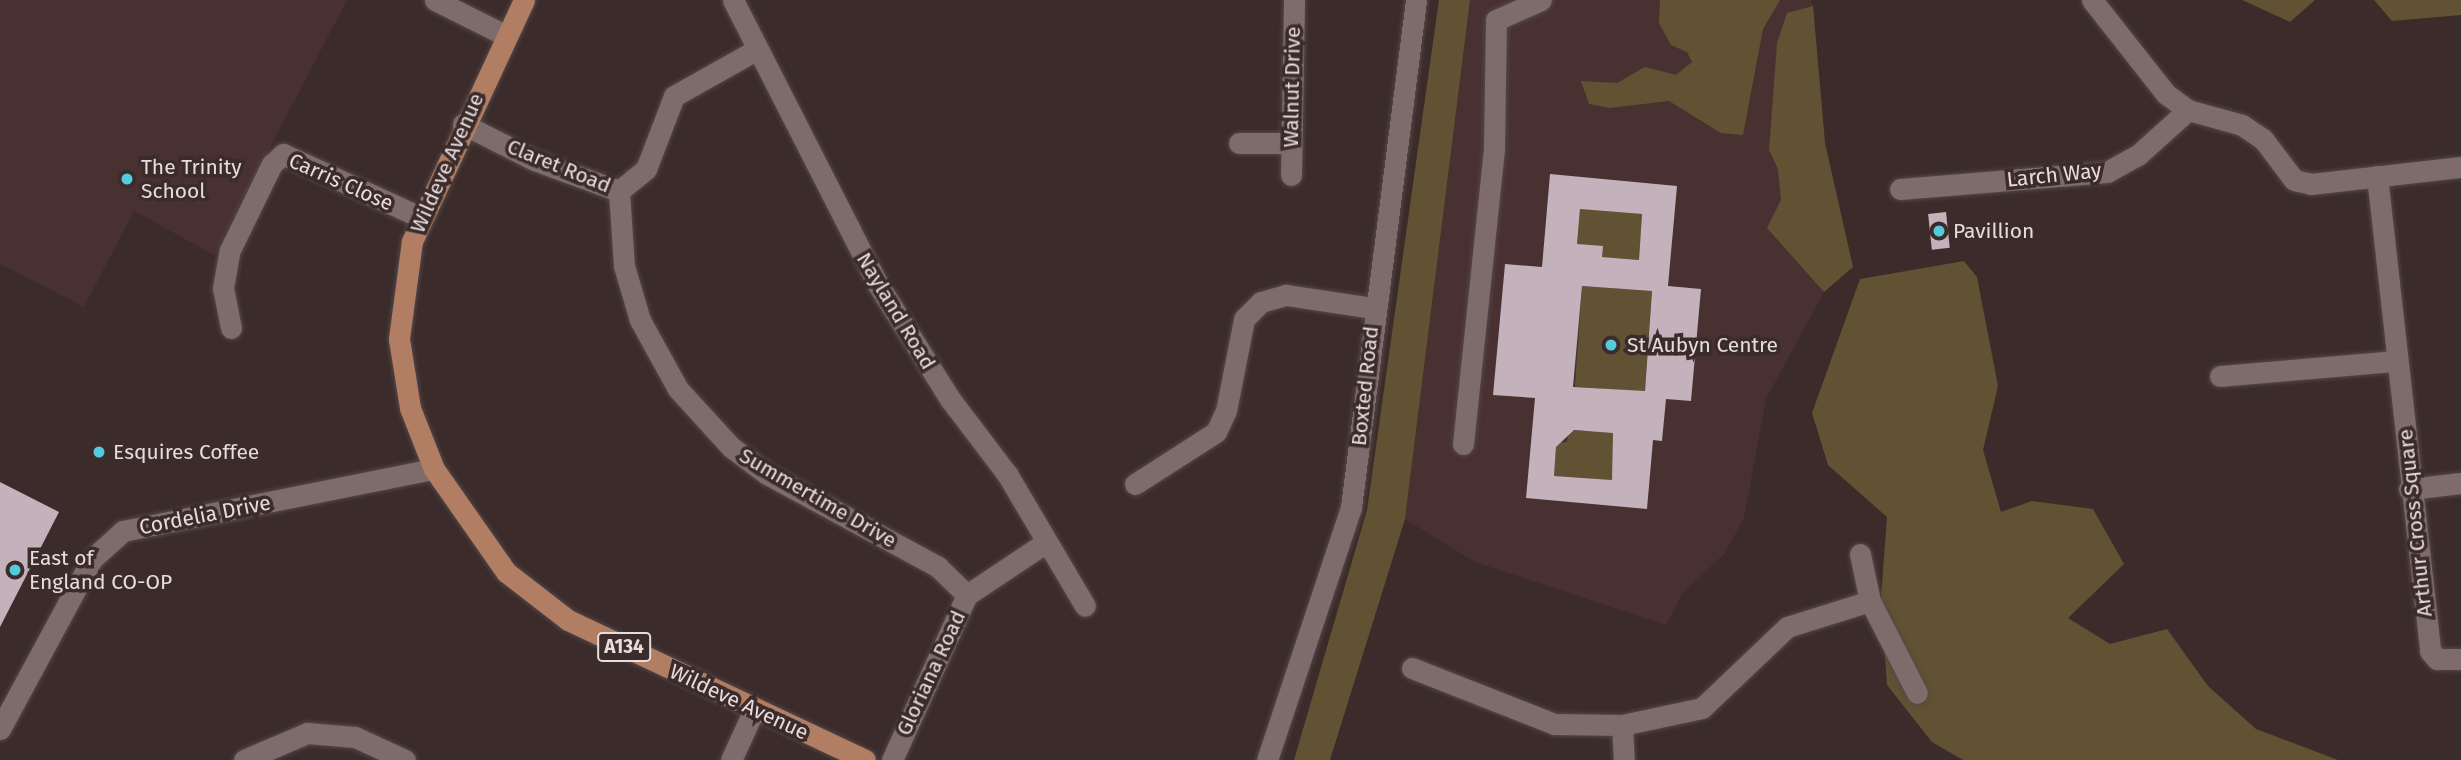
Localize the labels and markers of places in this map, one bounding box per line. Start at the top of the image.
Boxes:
place label: The Trinity School [141,154,241,204]
marker: The Trinity School [119,171,135,187]
place label: Pavillion [1953,218,2034,244]
marker: Pavillion [1931,223,1947,239]
place label: St Aubyn Centre [1627,332,1778,358]
marker: St Aubyn Centre [1601,335,1621,355]
place label: Esquires Coffee [113,439,259,465]
marker: Esquires Coffee [91,444,107,460]
place label: East of England CO-OP [29,545,172,595]
marker: East of England CO-OP [7,562,23,578]

